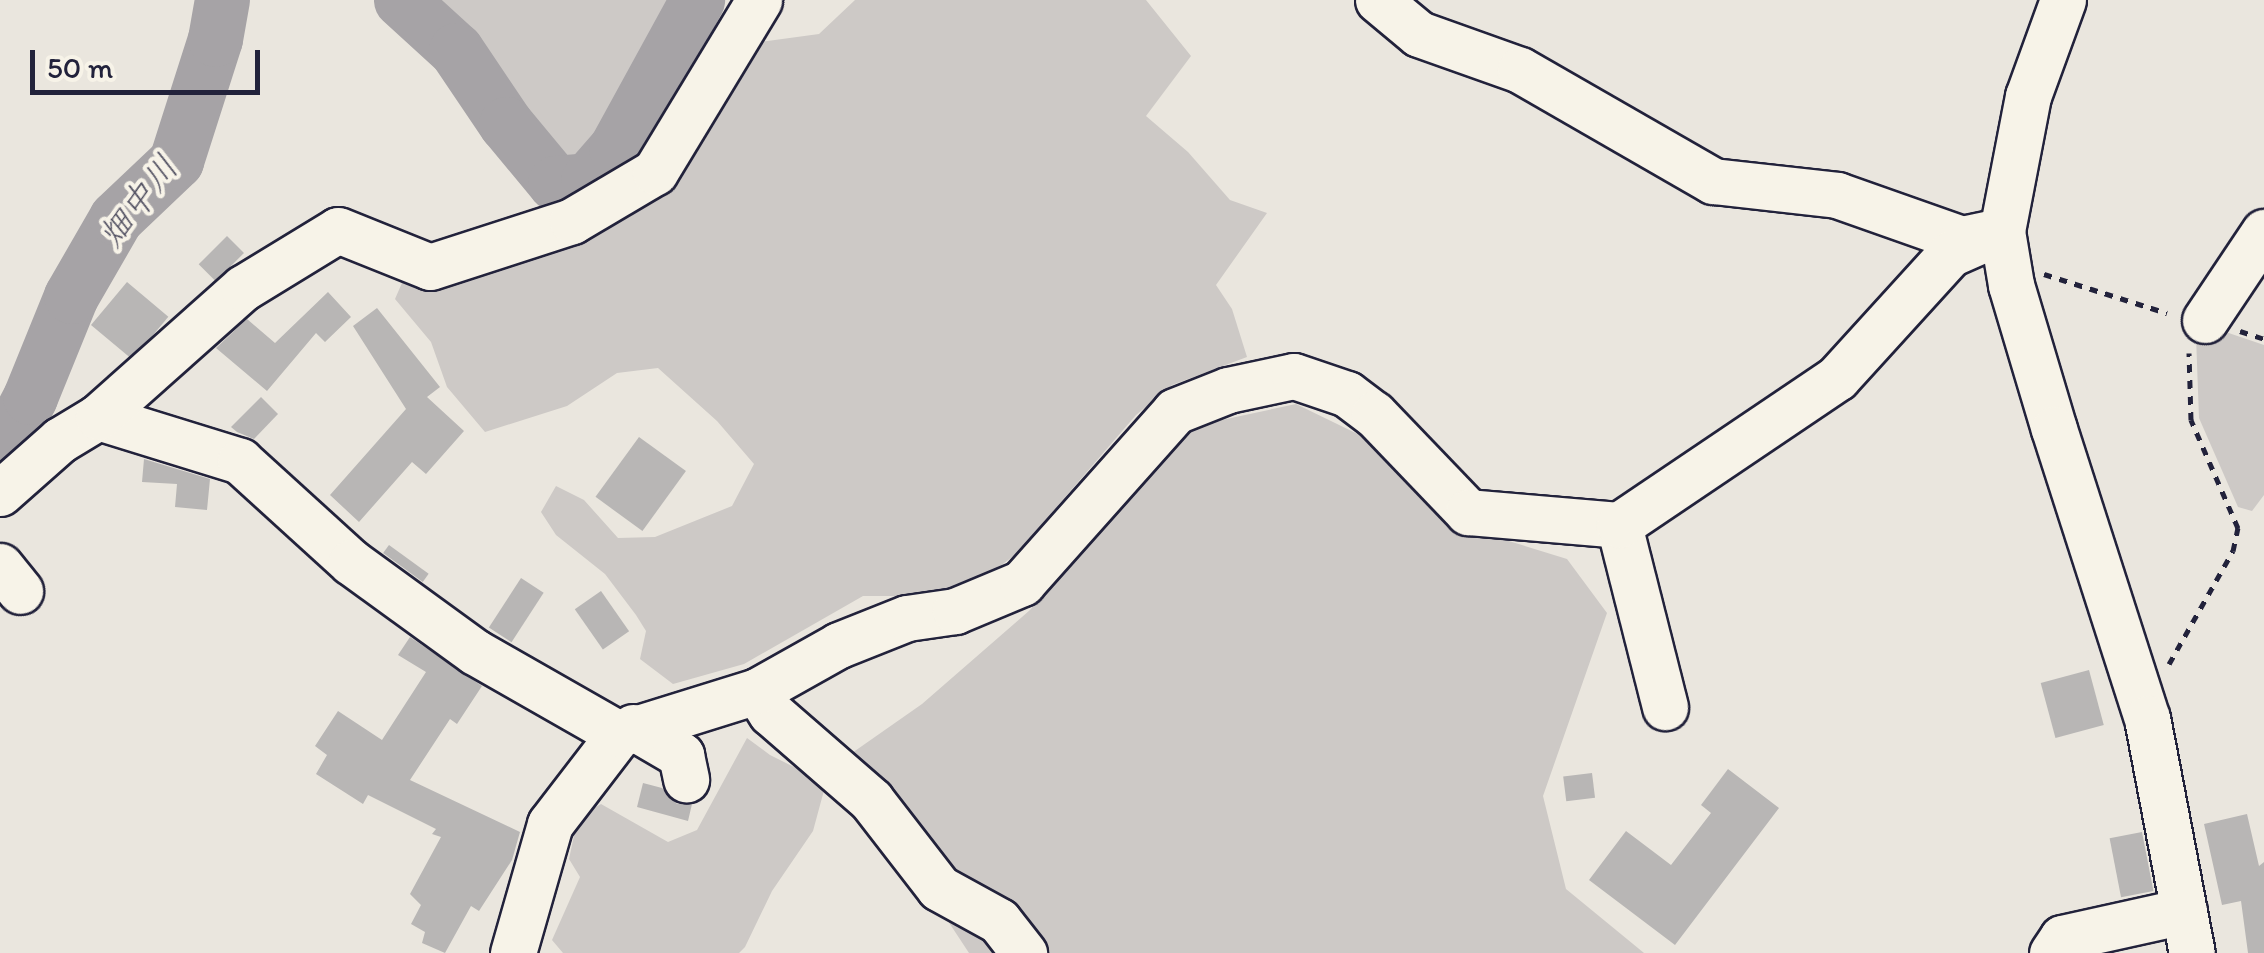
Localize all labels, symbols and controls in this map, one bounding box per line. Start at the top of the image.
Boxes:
scale bar [35,30,265,92]
text: 50 m [47,49,113,86]
water label: 畑中川 [89,147,187,255]

